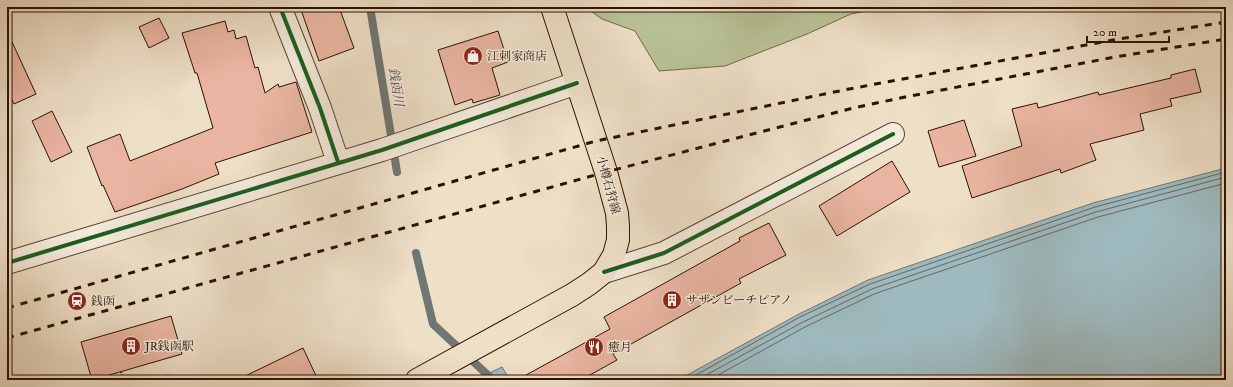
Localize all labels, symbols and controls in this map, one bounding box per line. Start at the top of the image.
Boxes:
scale bar [1087,18,1169,44]
text: 20 m [1093,25,1117,40]
shop icon: 江刺家商店 [462,45,484,67]
place label: 江刺家商店 [487,49,547,64]
water label: 銭函川 [385,66,407,109]
street label: 小樽石狩線 [593,154,623,216]
building icon: サザンビーチピアノ [661,289,683,311]
station icon: 銭函 [66,290,88,312]
place label: サザンビーチピアノ [686,293,792,308]
place label: 銭函 [90,294,115,309]
building icon: JR銭函駅 [120,335,142,357]
restaurant icon: 癒月 [583,336,605,358]
place label: JR銭函駅 [144,339,194,354]
place label: 癒月 [608,340,632,355]

